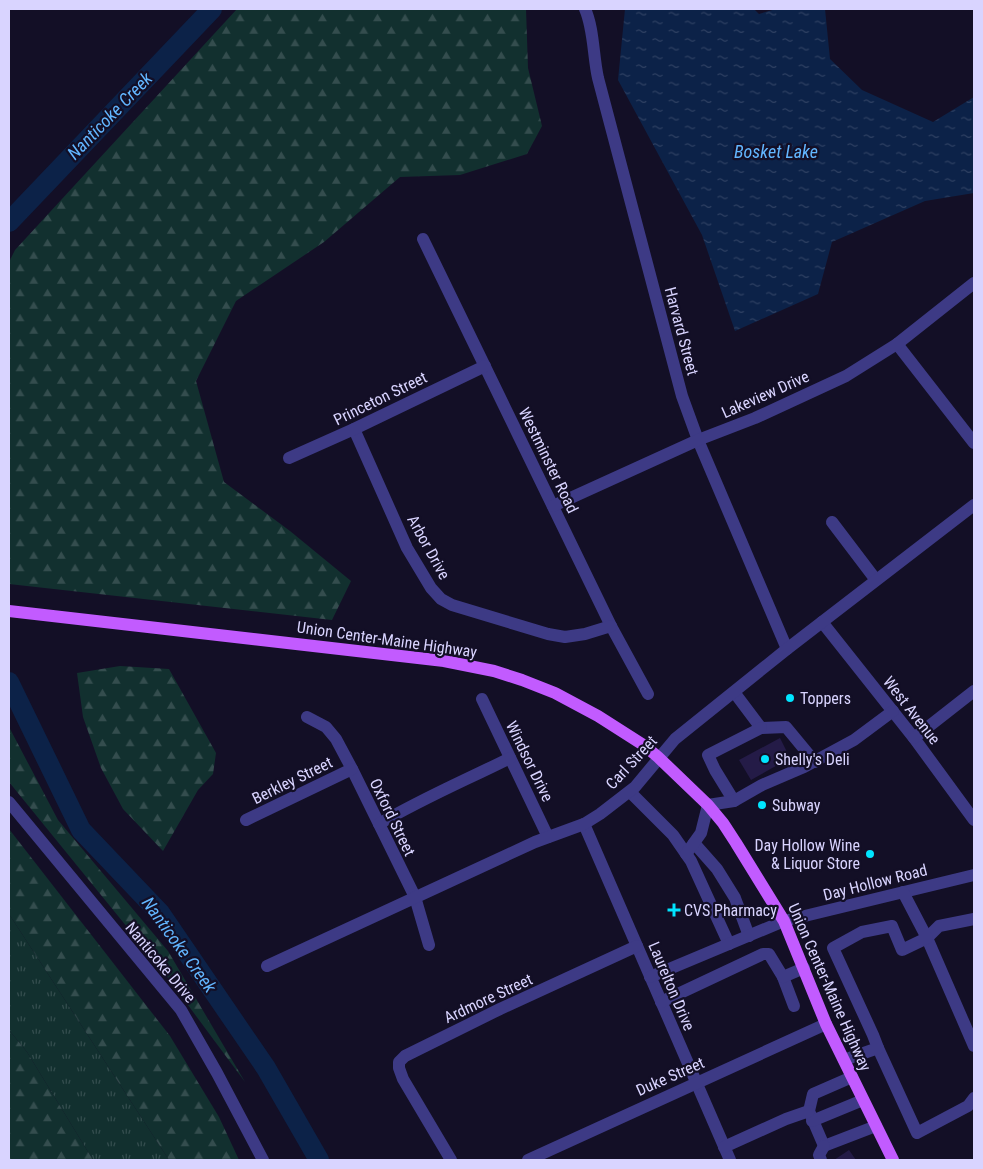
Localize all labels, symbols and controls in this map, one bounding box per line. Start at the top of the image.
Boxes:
water label: Nanticoke Creek [63,67,157,164]
water label: Bosket Lake [734,141,818,162]
street label: Harvard Street [661,285,703,378]
street label: Lakeview Drive [719,367,812,422]
street label: Princeton Street [330,368,430,429]
street label: Westminster Road [515,404,582,516]
street label: Arbor Drive [403,512,454,583]
street label: Union Center-Maine Highway [296,617,478,662]
street label: West Avenue [879,672,944,748]
place label: Toppers [800,689,851,708]
marker: Toppers [784,692,796,704]
street label: Windsor Drive [502,718,557,805]
street label: Carl Street [602,731,661,793]
place label: Shelly's Deli [775,750,850,769]
street label: Berkley Street [249,753,336,808]
marker: Shelly's Deli [759,753,771,765]
street label: Oxford Street [366,776,420,859]
place label: Subway [772,796,821,815]
marker: Subway [756,799,768,811]
place label: Day Hollow Wine & Liquor Store [754,836,860,873]
marker: Day Hollow Wine & Liquor Store [864,848,876,860]
street label: Day Hollow Road [821,860,929,905]
water label: Nanticoke Creek [138,893,222,997]
street label: Union Center-Maine Highway [784,900,875,1074]
place label: CVS Pharmacy [684,901,777,920]
marker: CVS Pharmacy [668,904,680,916]
street label: Nanticoke Drive [121,918,200,1006]
street label: Laurelton Drive [644,939,699,1034]
street label: Ardmore Street [441,970,536,1027]
street label: Duke Street [633,1053,707,1100]

